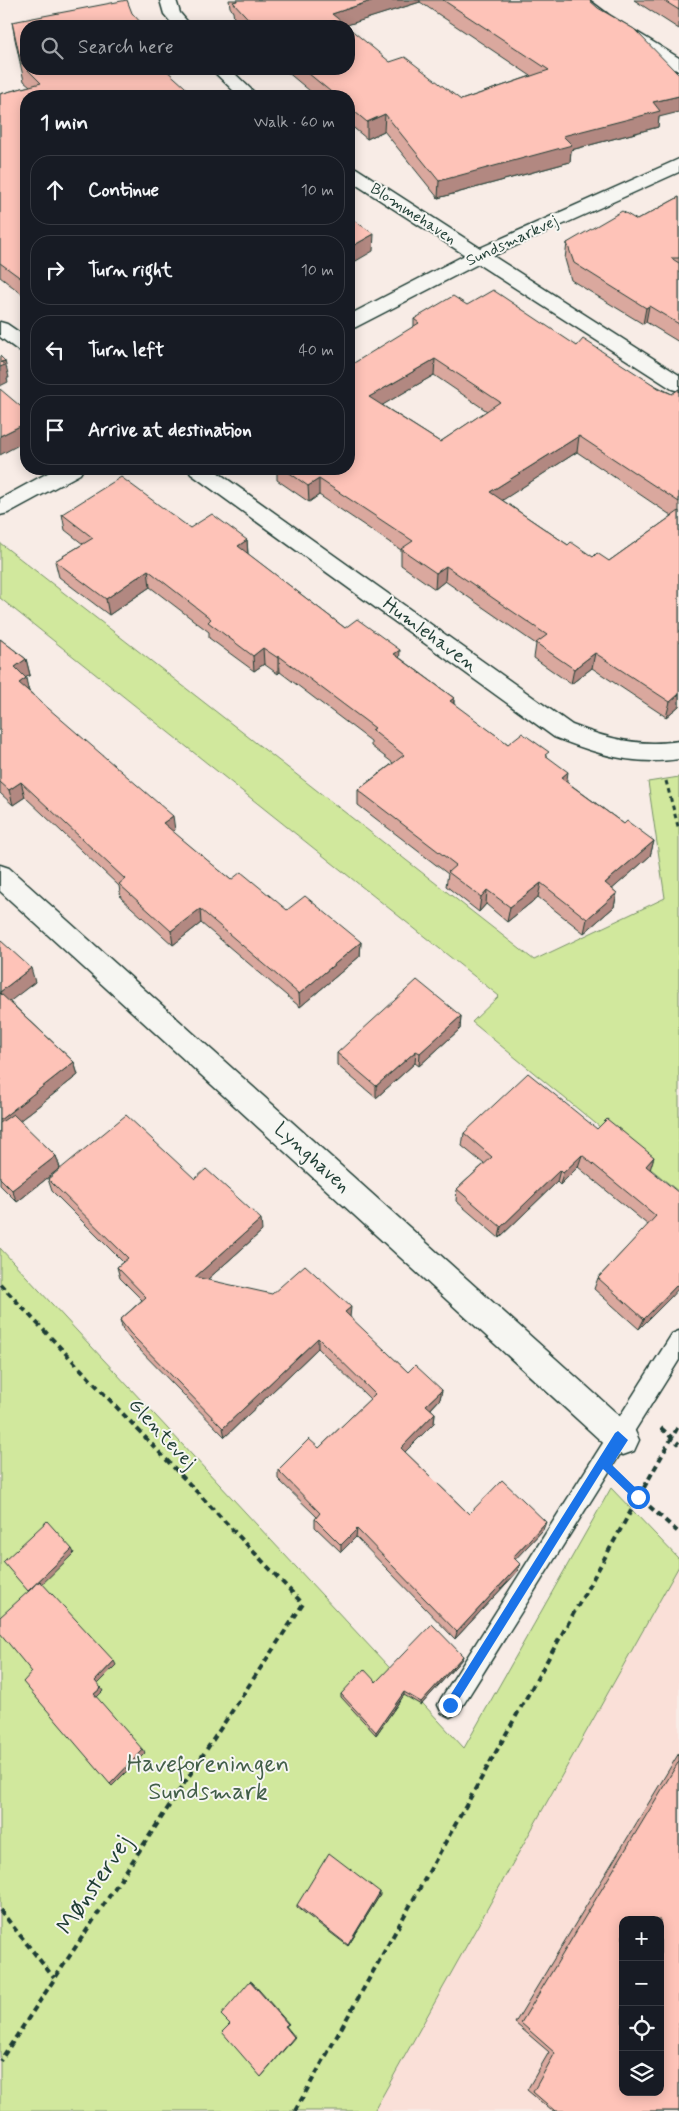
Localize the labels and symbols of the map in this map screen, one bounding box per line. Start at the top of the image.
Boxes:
street label: Blommehaven [366,178,460,250]
street label: Sundsmarkvej [463,210,561,272]
street label: Humlehaven [377,591,484,679]
street label: Lynghaven [268,1116,356,1200]
street label: Glentevej [122,1392,202,1476]
route start [627,1486,650,1509]
route end [439,1694,462,1717]
park label: Haveforeningen Sundsmark [127,1749,289,1808]
street label: Mønstervej [50,1829,140,1941]

